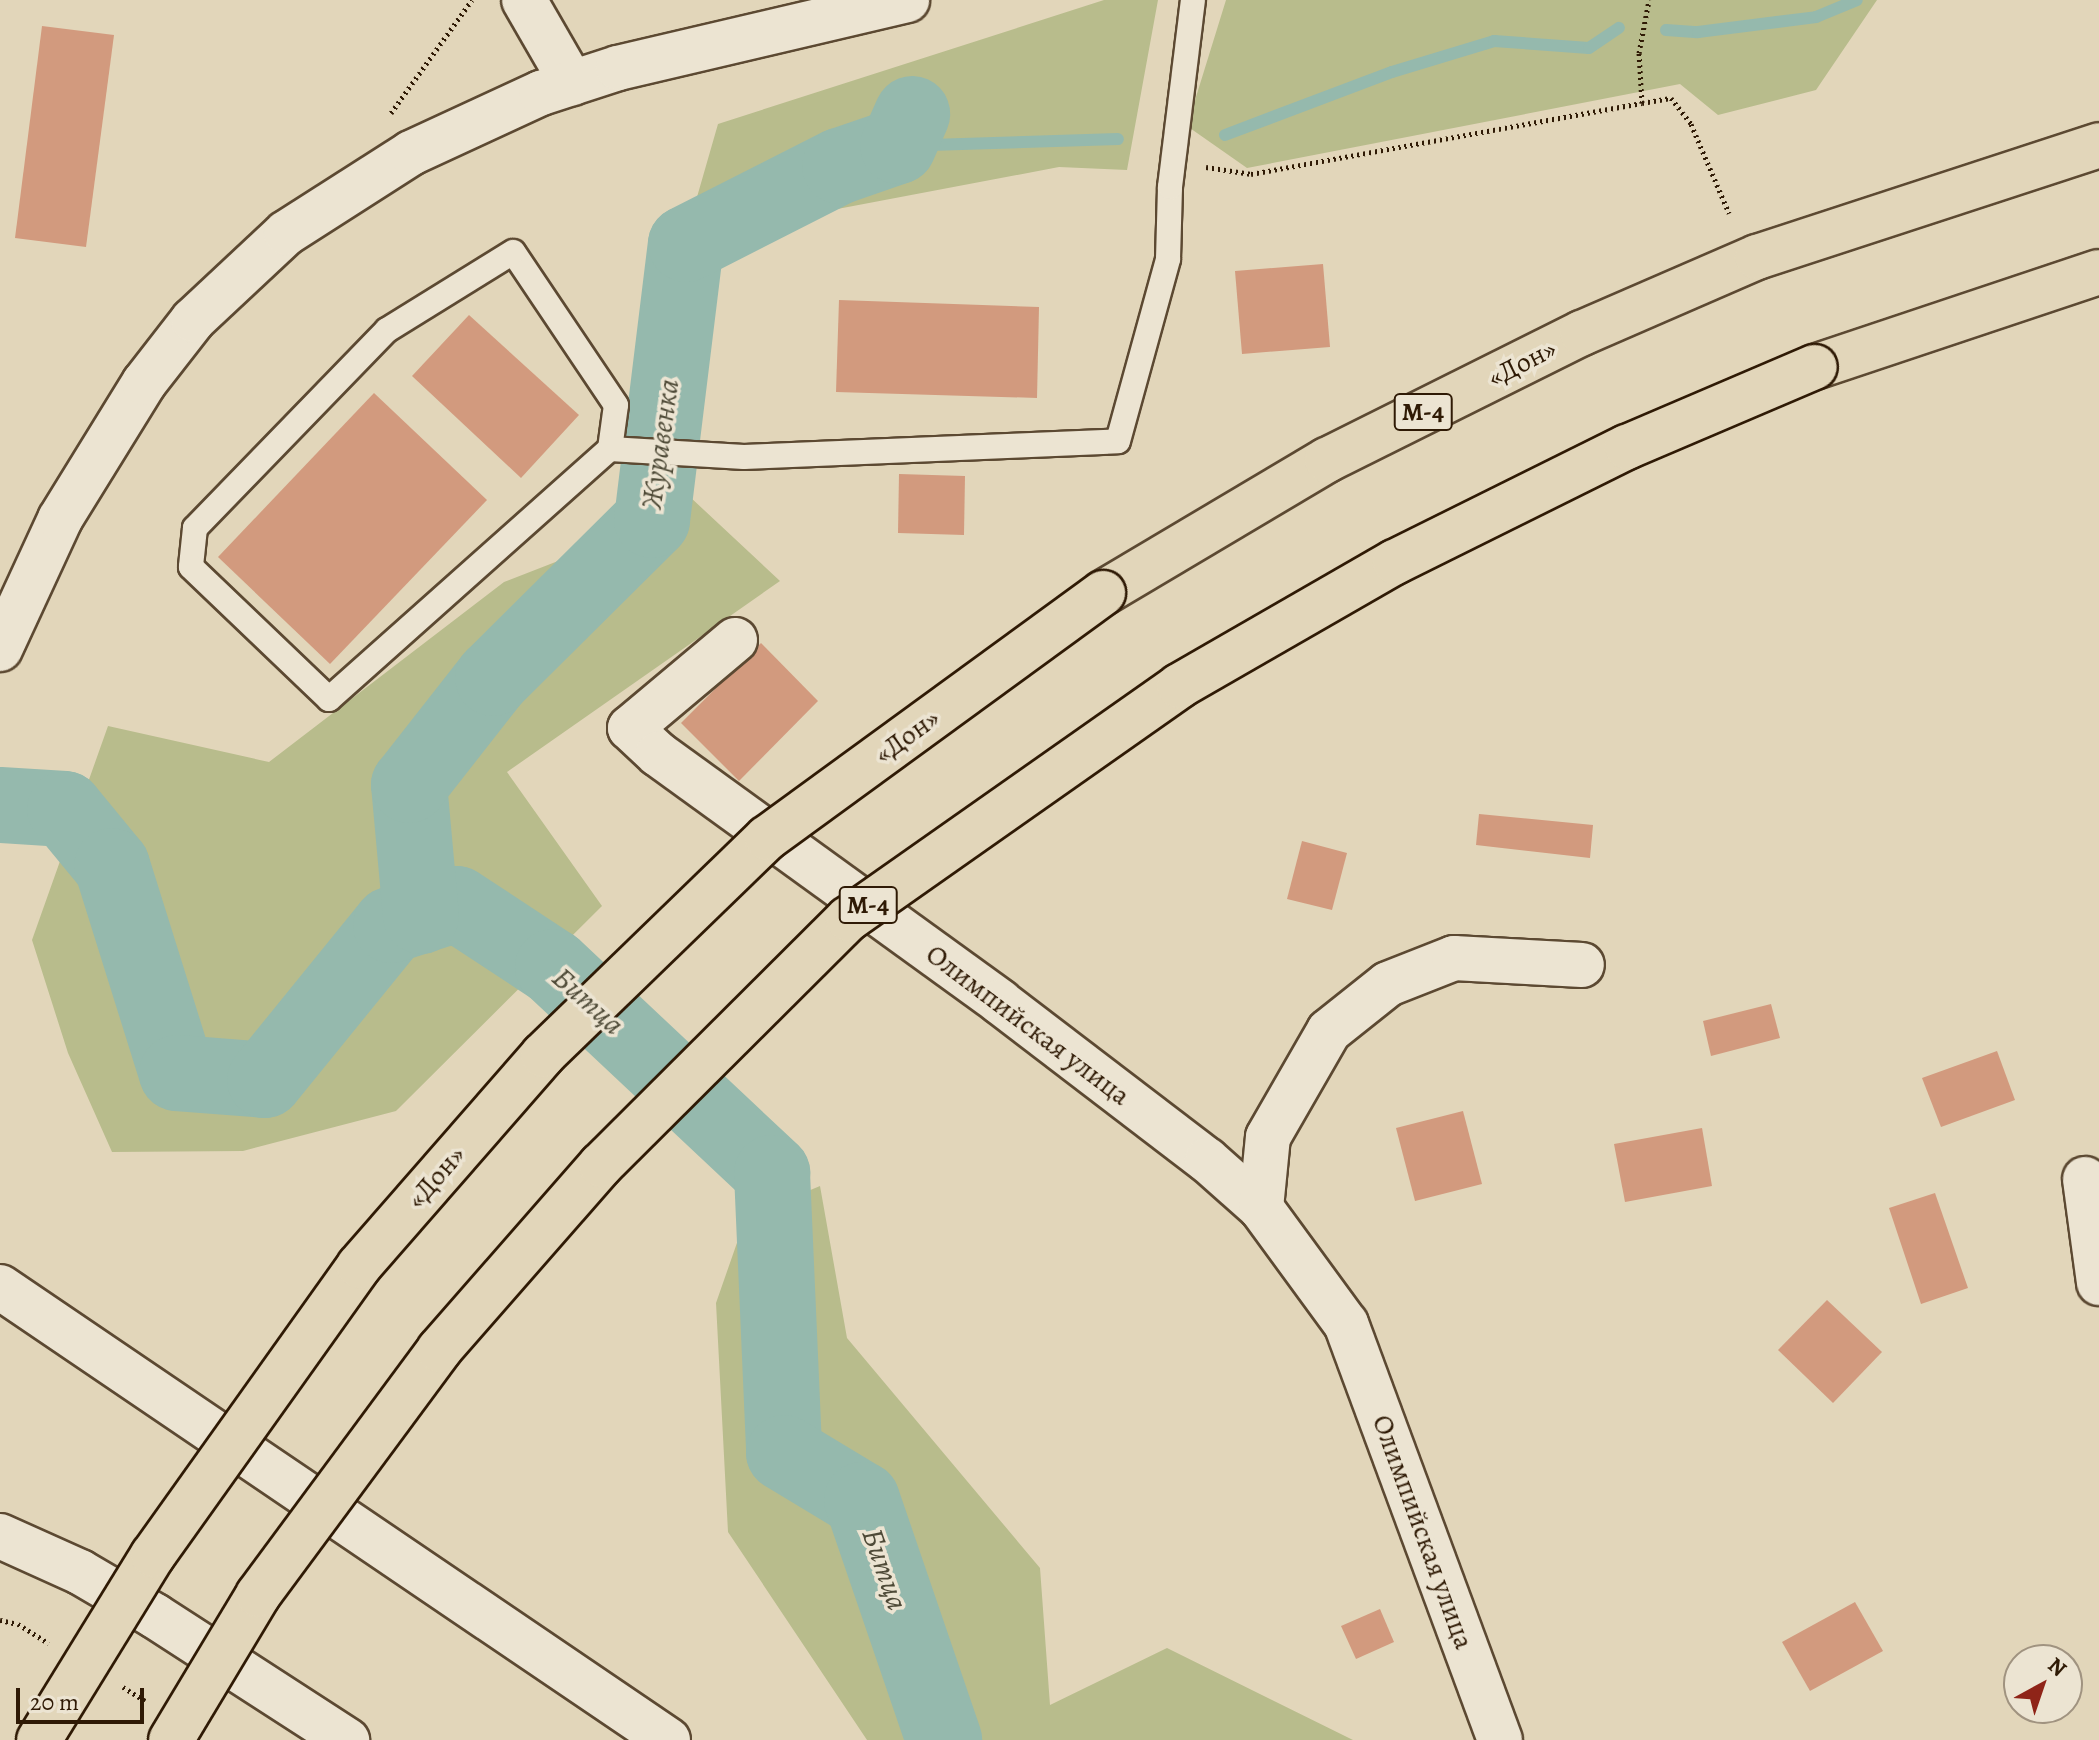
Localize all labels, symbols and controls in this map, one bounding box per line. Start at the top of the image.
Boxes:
street label: «Дон» [1482,332,1562,394]
water label: Журавенка [633,376,687,512]
road number: М-4 [1393,390,1453,434]
street label: «Дон» [868,701,946,771]
road number: М-4 [838,883,898,927]
street label: Олимпийская улица [919,937,1137,1113]
water label: Битца [545,959,631,1043]
street label: «Дон» [400,1139,472,1215]
street label: Олимпийская улица [1365,1410,1481,1654]
water label: Битца [854,1523,916,1615]
north arrow [2003,1644,2083,1724]
text: N [2041,1651,2073,1684]
scale bar [20,1672,148,1722]
text: 20 m [30,1686,79,1718]

